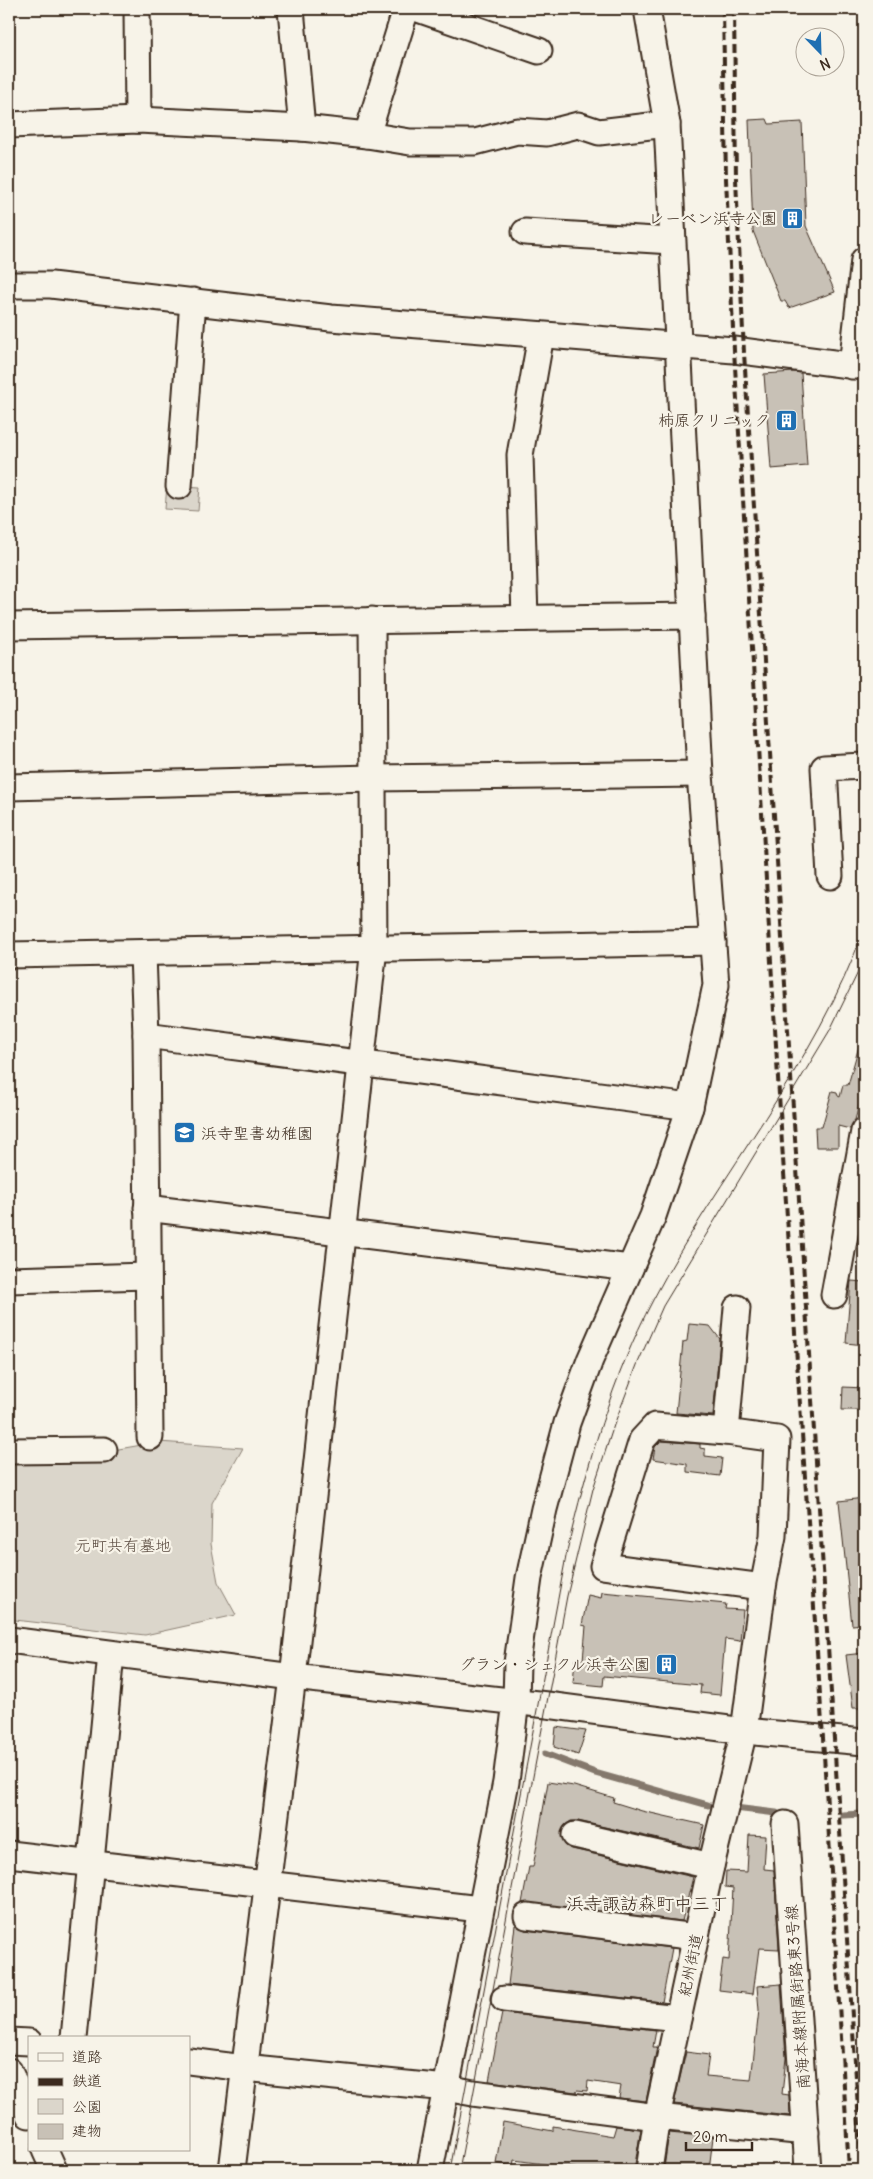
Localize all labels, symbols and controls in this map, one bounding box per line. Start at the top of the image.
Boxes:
north arrow [796,28,846,78]
text: N [817,54,833,74]
building icon: レーベン浜寺公園 [781,206,805,230]
place label: レーベン浜寺公園 [648,208,777,228]
building icon: 柿原クリニック [774,408,798,432]
place label: 柿原クリニック [658,410,770,430]
school or university icon: 浜寺聖書幼稚園 [173,1121,197,1145]
place label: 浜寺聖書幼稚園 [201,1123,313,1143]
park label: 元町共有墓地 [75,1535,171,1555]
building icon: グラン・シェクル浜寺公園 [654,1652,678,1676]
place label: グラン・シェクル浜寺公園 [459,1654,650,1674]
district label: 浜寺諏訪森町中三丁 [566,1892,728,1915]
street label: 南海本線附属街路東3号線 [781,1904,813,2090]
street label: 紀州街道 [674,1932,706,1998]
legend [28,2036,190,2152]
text: 道路 [72,2047,102,2066]
text: 鉄道 [72,2071,102,2090]
text: 公園 [72,2097,102,2116]
scale bar [686,2119,752,2151]
text: 建物 [72,2121,102,2140]
text: 20 m [693,2127,728,2146]

